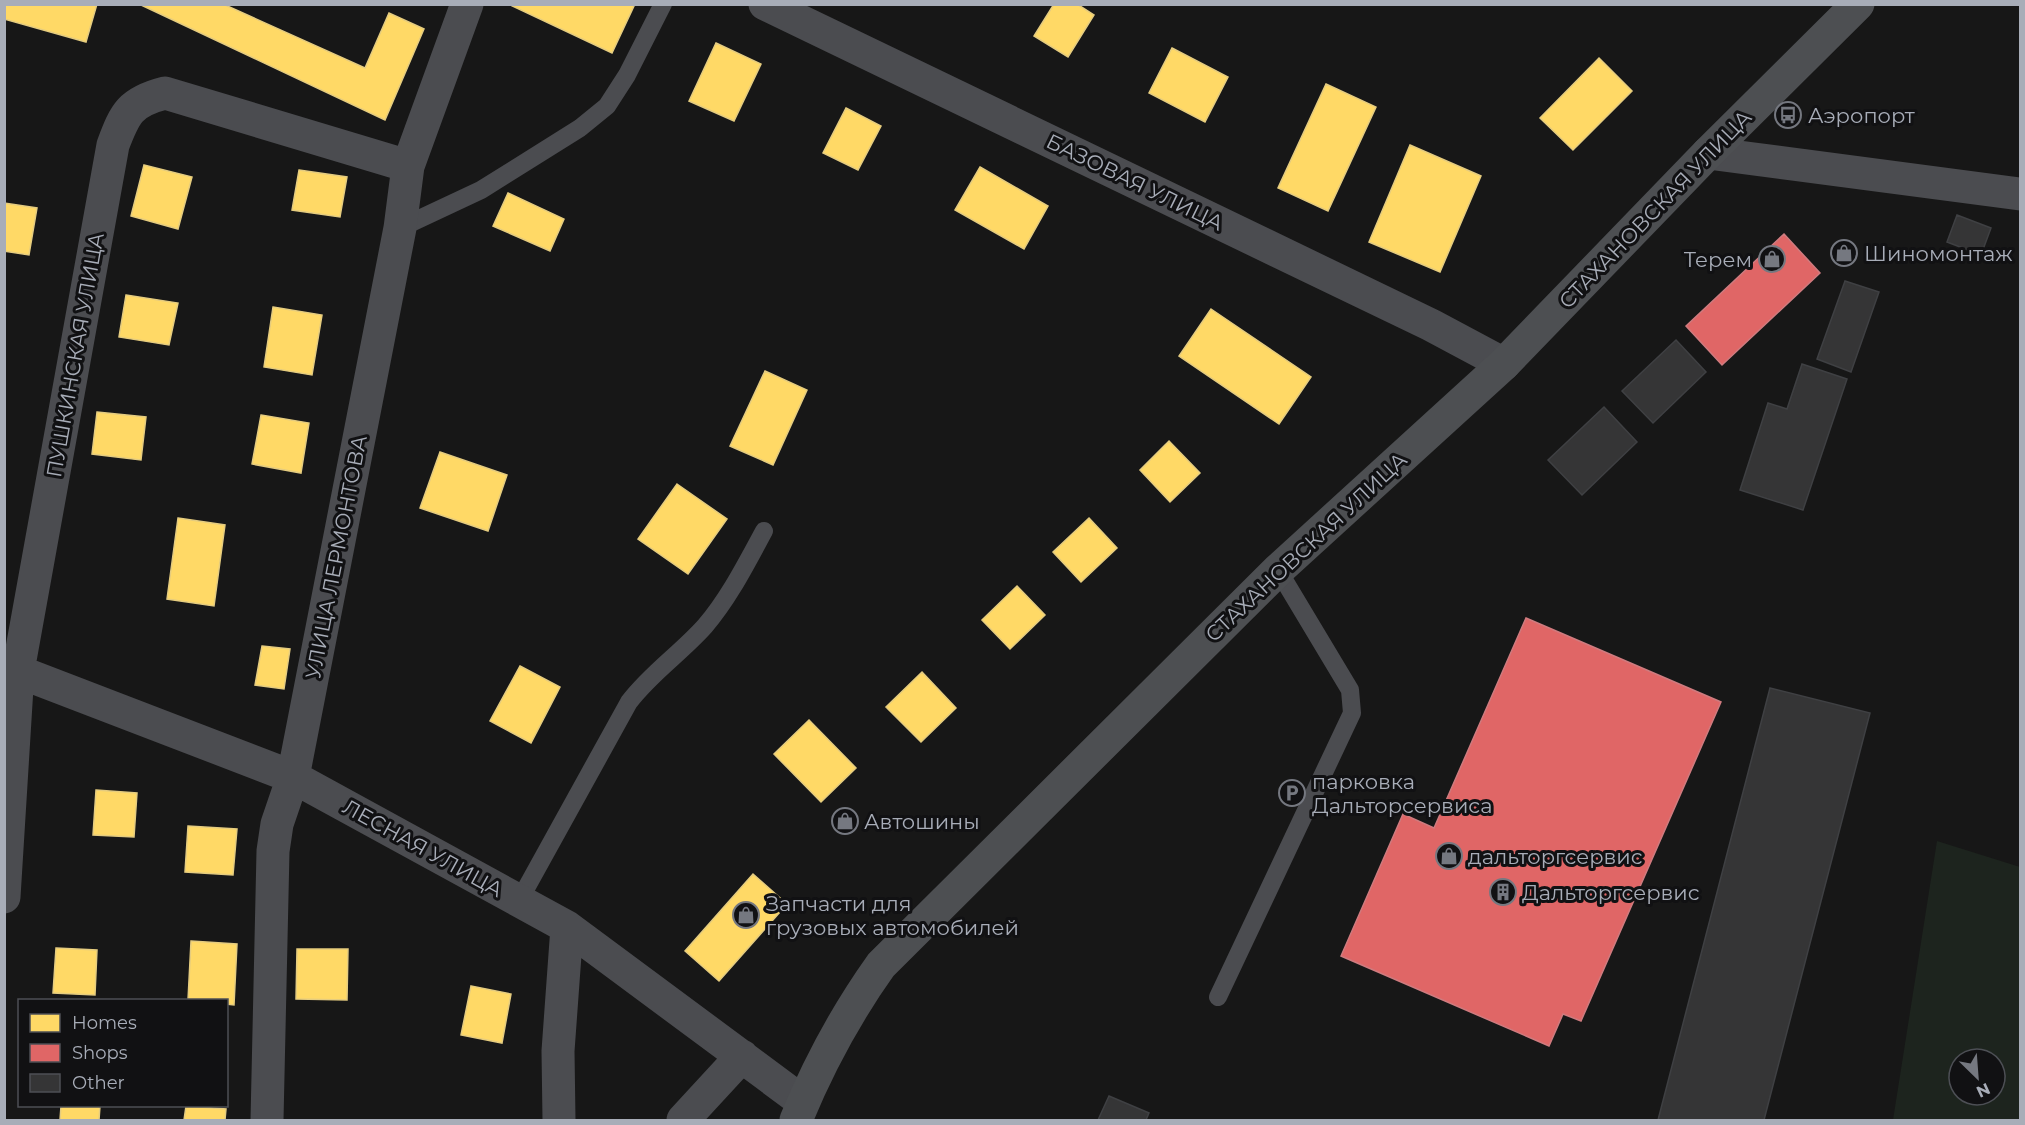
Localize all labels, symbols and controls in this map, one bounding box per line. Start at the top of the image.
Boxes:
bus stop icon: Аэропорт [1773,100,1803,130]
place label: Аэропорт [1808,103,1915,128]
street label: СТАХАНОВСКАЯ УЛИЦА [1554,104,1757,313]
street label: БАЗОВАЯ УЛИЦА [1042,128,1228,236]
street label: ПУШКИНСКАЯ УЛИЦА [41,230,109,479]
shop icon: Шиномонтаж [1829,238,1859,268]
place label: Шиномонтаж [1864,241,2013,266]
shop icon: Терем [1757,244,1787,274]
place label: Терем [1684,247,1752,272]
street label: УЛИЦА ЛЕРМОНТОВА [300,433,372,681]
street label: СТАХАНОВСКАЯ УЛИЦА [1200,447,1412,647]
place label: парковка Дальторсервиса [1312,769,1492,818]
parking icon: парковка Дальторсервиса [1277,778,1307,808]
street label: ЛЕСНАЯ УЛИЦА [339,794,508,902]
shop icon: Автошины [830,806,860,836]
place label: Автошины [864,809,980,834]
shop icon: дальторгсервис [1434,841,1464,871]
place label: дальторгсервис [1468,844,1643,869]
building icon: Дальторгсервис [1488,877,1518,907]
place label: Дальторгсервис [1522,880,1700,905]
place label: Запчасти для грузовых автомобилей [766,891,1019,940]
shop icon: Запчасти для грузовых автомобилей [731,900,761,930]
legend [18,999,228,1107]
text: Homes [72,1012,137,1034]
text: Shops [72,1042,128,1064]
north arrow [1947,1047,2007,1107]
text: Other [72,1072,125,1094]
text: N [1973,1079,1993,1101]

